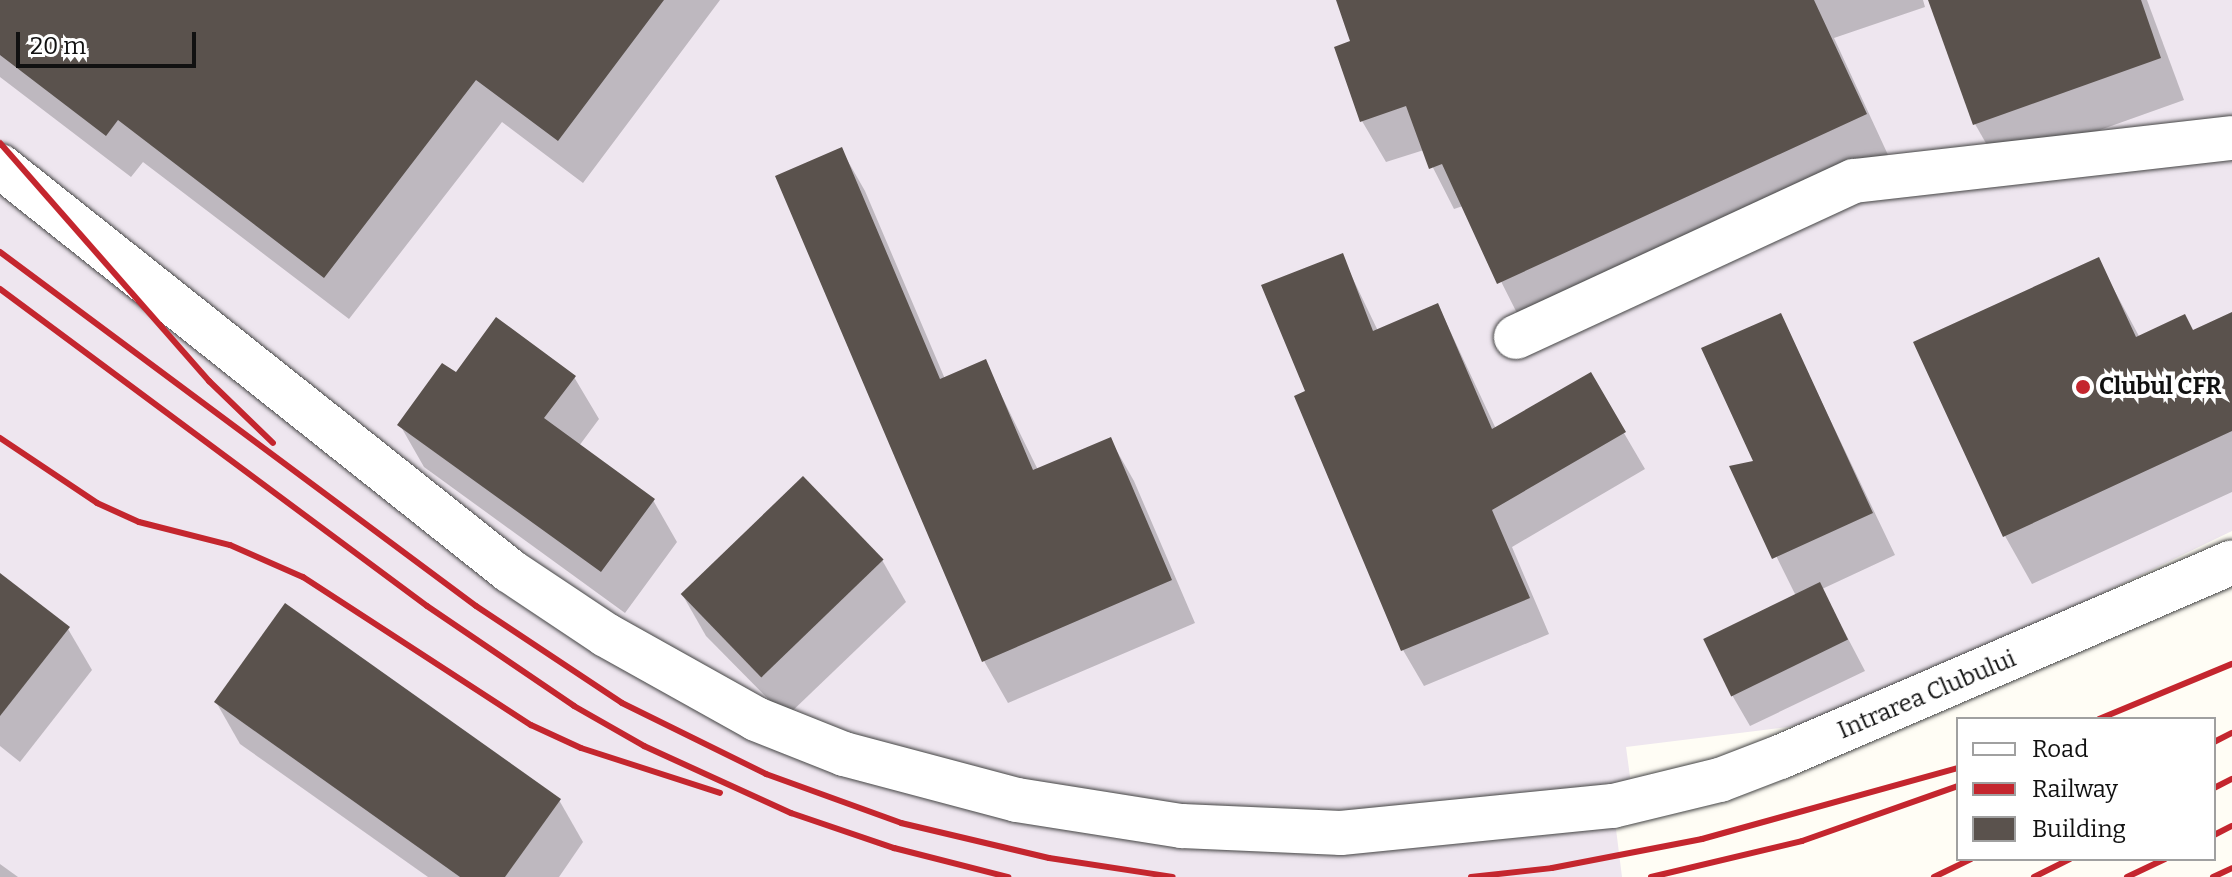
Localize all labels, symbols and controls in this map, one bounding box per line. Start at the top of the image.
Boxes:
scale bar [20,16,200,66]
text: 20 m [30,32,86,60]
place label: Clubul CFR [2099,373,2222,401]
marker: Clubul CFR [2074,378,2092,396]
street label: Intrarea Clubului [1834,644,2020,746]
legend [1956,717,2216,861]
text: Road [2032,735,2088,763]
text: Railway [2032,775,2118,803]
text: Building [2032,815,2126,843]

